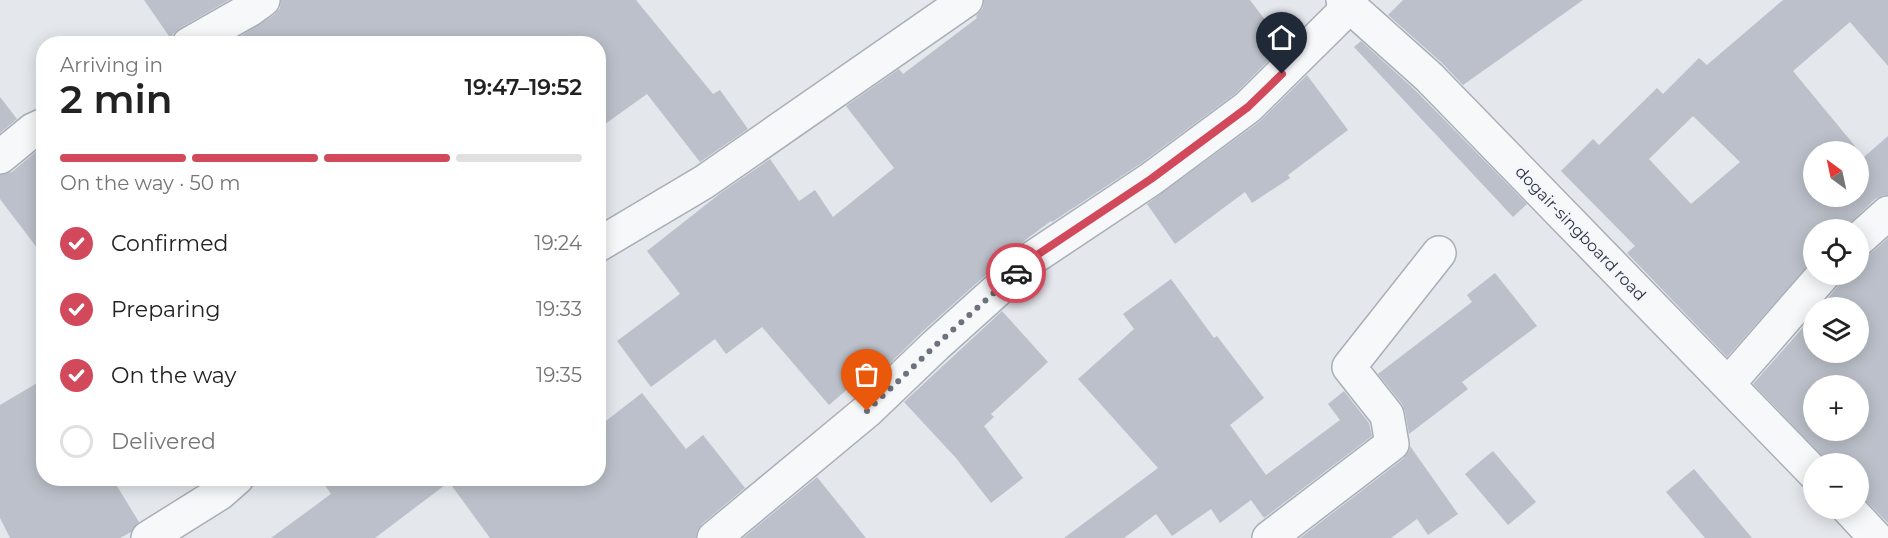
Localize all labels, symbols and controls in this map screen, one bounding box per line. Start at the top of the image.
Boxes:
pin [1256,12,1307,74]
icon: home [1265,21,1298,54]
text: Arriving in [60,53,163,77]
text: 19:47–19:52 [465,74,582,101]
text: 2 min [60,75,173,123]
north arrow [1803,141,1869,207]
map controls [1803,141,1869,519]
street label: dogair-singboard road [1511,162,1650,305]
text: On the way · 50 m [60,171,240,195]
button: locate [1803,219,1869,285]
icon: check [60,227,93,260]
text: Confirmed [111,230,228,257]
text: 19:24 [534,231,582,255]
courier [986,243,1046,303]
icon: car [1000,257,1033,290]
icon: check [60,293,93,326]
text: Preparing [111,296,220,323]
text: 19:33 [536,297,582,321]
button: layers [1803,297,1869,363]
pin [841,349,892,411]
icon: bag [850,358,883,391]
icon: check [60,359,93,392]
text: On the way [111,362,236,389]
text: 19:35 [536,363,582,387]
button: + [1803,375,1869,441]
text: Delivered [111,428,216,455]
button: − [1803,453,1869,519]

